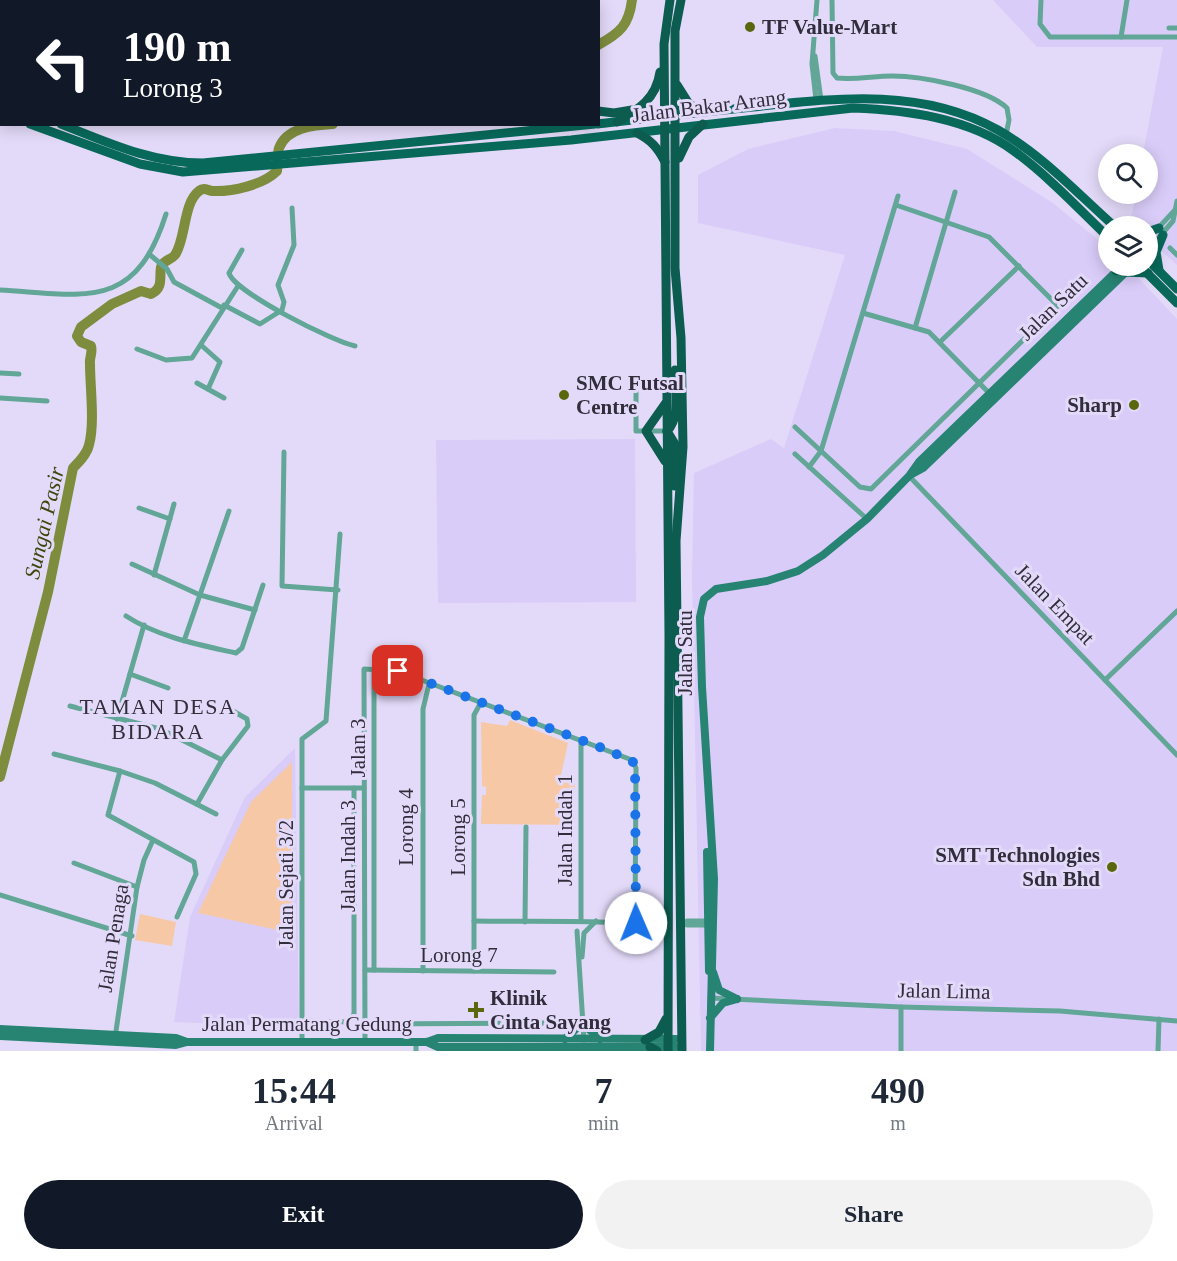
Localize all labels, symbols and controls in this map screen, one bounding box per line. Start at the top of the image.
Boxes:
place label: TF Value-Mart [762,15,897,39]
marker: TF Value-Mart [743,20,757,34]
icon: left [24,24,102,102]
text: 190 m [123,24,232,70]
text: Lorong 3 [123,73,223,103]
street label: Jalan Bakar Arang [631,85,788,127]
map controls [1098,144,1158,276]
button: search [1098,144,1158,204]
button: layers [1098,216,1158,276]
street label: Jalan Satu [1014,268,1093,345]
place label: SMC Futsal Centre [576,371,684,419]
marker: SMC Futsal Centre [557,388,571,402]
place label: Sharp [1067,393,1122,417]
marker: Sharp [1127,398,1141,412]
water label: Sungai Pasir [19,464,69,581]
street label: Jalan Empat [1011,559,1100,650]
street label: Jalan Satu [673,610,697,696]
pin [372,645,423,696]
icon: arrive [381,654,414,687]
district label: TAMAN DESA BIDARA [80,694,236,744]
street label: Jalan 3 [346,719,370,777]
street label: Jalan Indah 1 [553,774,577,886]
street label: Lorong 4 [394,788,418,866]
street label: Lorong 5 [446,798,470,876]
street label: Jalan Indah 3 [336,800,360,912]
street label: Jalan Sejati 3/2 [274,820,298,948]
place label: SMT Technologies Sdn Bhd [935,843,1100,891]
marker: SMT Technologies Sdn Bhd [1105,860,1119,874]
street label: Jalan Penaga [93,882,133,994]
position arrow [604,891,668,955]
street label: Lorong 7 [420,943,498,967]
street label: Jalan Lima [897,978,991,1004]
place label: Klinik Cinta Sayang [490,986,611,1034]
marker: Klinik Cinta Sayang [467,1001,485,1019]
street label: Jalan Permatang Gedung [202,1012,412,1036]
text: 15:44 [252,1071,336,1111]
text: 7 [595,1071,613,1111]
text: 490 [871,1071,925,1111]
text: Arrival [265,1112,323,1134]
text: min [588,1112,619,1134]
text: m [890,1112,906,1134]
button: Exit [24,1180,583,1249]
button: Share [595,1180,1153,1249]

